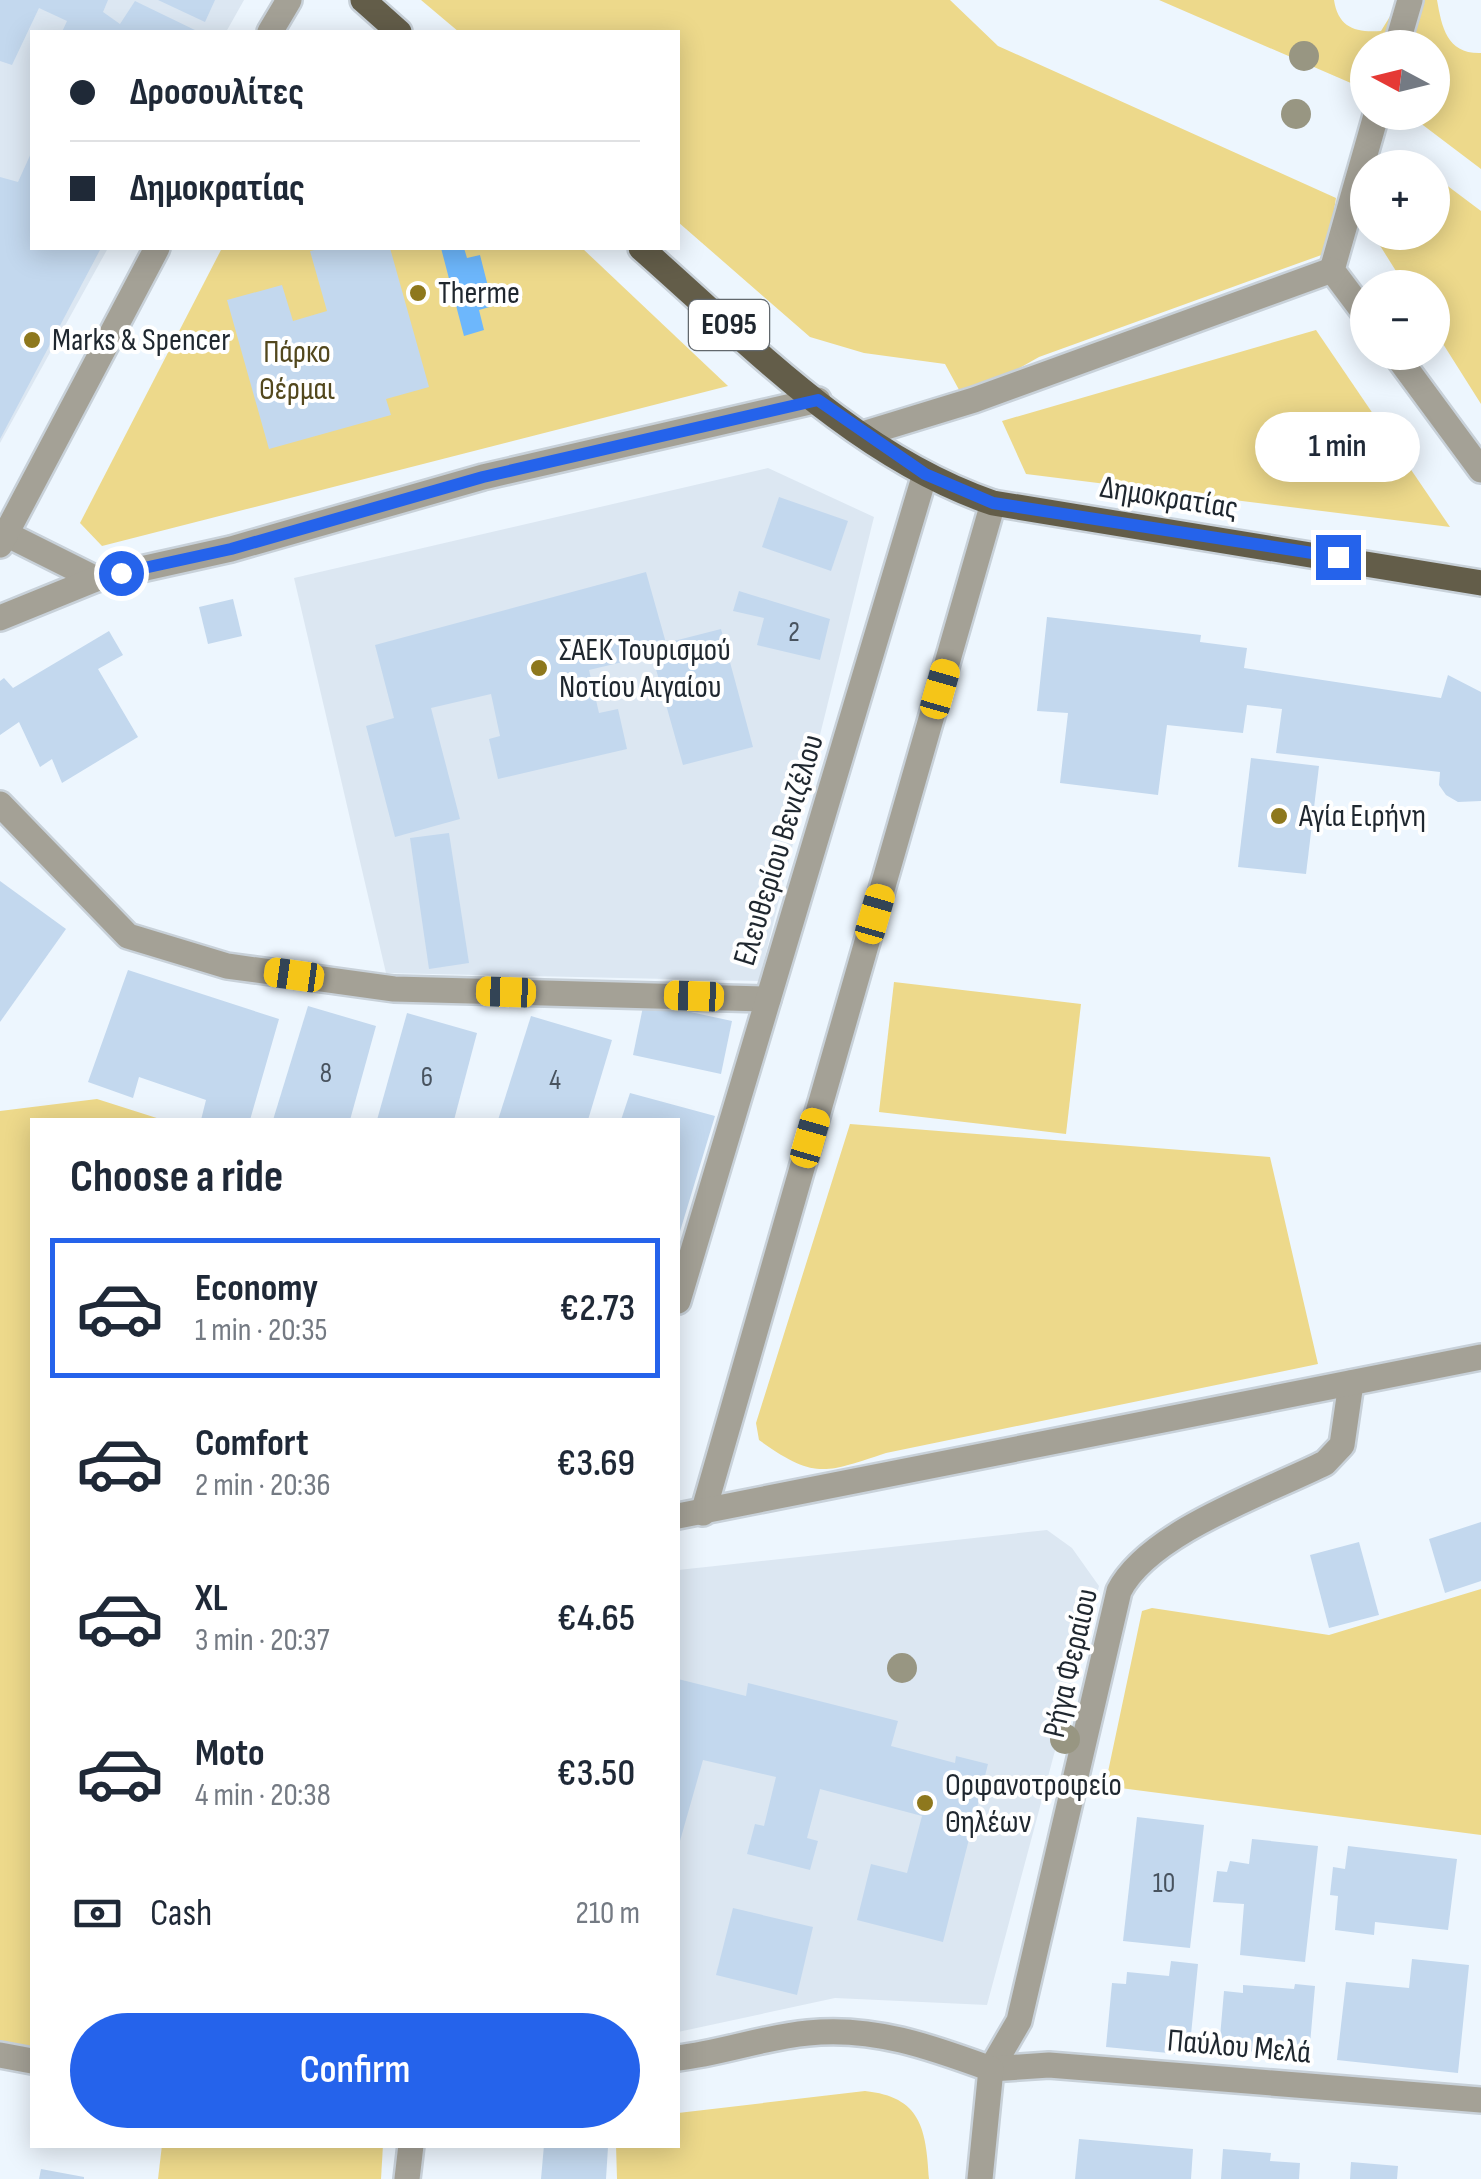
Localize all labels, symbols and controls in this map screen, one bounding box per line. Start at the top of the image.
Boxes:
north arrow [1350,30,1450,130]
map controls [1350,30,1450,370]
text: Δροσουλίτες [130,70,304,115]
button: + [1350,150,1450,250]
text: Δημοκρατίας [130,166,305,211]
button: − [1350,270,1450,370]
place label: Therme [438,274,520,313]
marker: Therme [407,282,429,304]
road number: ΕΟ95 [689,300,769,350]
place label: Marks & Spencer [52,321,230,360]
marker: Marks & Spencer [21,329,43,351]
park label: Πάρκο Θέρμαι [259,333,335,409]
callout: 1 min [1256,412,1420,482]
text: 1 min [1308,427,1367,466]
street label: Δημοκρατίας [1097,468,1241,528]
route end [1316,535,1361,580]
route start [99,551,144,596]
house number: 2 [788,616,800,649]
place label: ΣΑΕΚ Τουρισμού Νοτίου Αιγαίου [559,631,731,707]
car [917,656,963,722]
marker: ΣΑΕΚ Τουρισμού Νοτίου Αιγαίου [528,657,550,679]
street label: Ελευθερίου Βενιζέλου [725,730,833,970]
place label: Αγία Ειρήνη [1298,797,1426,836]
marker: Αγία Ειρήνη [1268,805,1290,827]
car [852,881,898,947]
car [262,956,326,994]
car [475,976,537,1008]
car [663,980,725,1012]
house number: 8 [320,1057,332,1090]
house number: 6 [421,1061,433,1094]
house number: 4 [549,1064,561,1097]
car [787,1105,833,1171]
text: Choose a ride [70,1150,283,1205]
icon: car [75,1263,165,1353]
text: Economy [195,1266,318,1311]
text: €2.73 [560,1286,635,1331]
text: 1 min · 20:35 [195,1311,327,1350]
icon: car [75,1418,165,1508]
text: Comfort [195,1421,309,1466]
text: €3.69 [556,1441,635,1486]
text: 2 min · 20:36 [195,1466,331,1505]
icon: car [75,1573,165,1663]
text: XL [195,1576,228,1621]
street label: Ρήγα Φεραίου [1035,1585,1107,1741]
text: €4.65 [557,1596,635,1641]
text: 3 min · 20:37 [195,1621,330,1660]
icon: car [75,1728,165,1818]
text: Moto [195,1731,265,1776]
text: €3.50 [557,1751,635,1796]
place label: Ορφανοτροφείο Θηλέων [945,1766,1122,1842]
text: 4 min · 20:38 [195,1776,331,1815]
marker: Ορφανοτροφείο Θηλέων [914,1792,936,1814]
house number: 10 [1153,1867,1175,1900]
icon: cash [70,1886,125,1941]
text: Cash [150,1891,212,1936]
text: 210 m [576,1894,640,1933]
button: Confirm [70,2013,640,2128]
street label: Παύλου Μελά [1166,2021,1313,2073]

